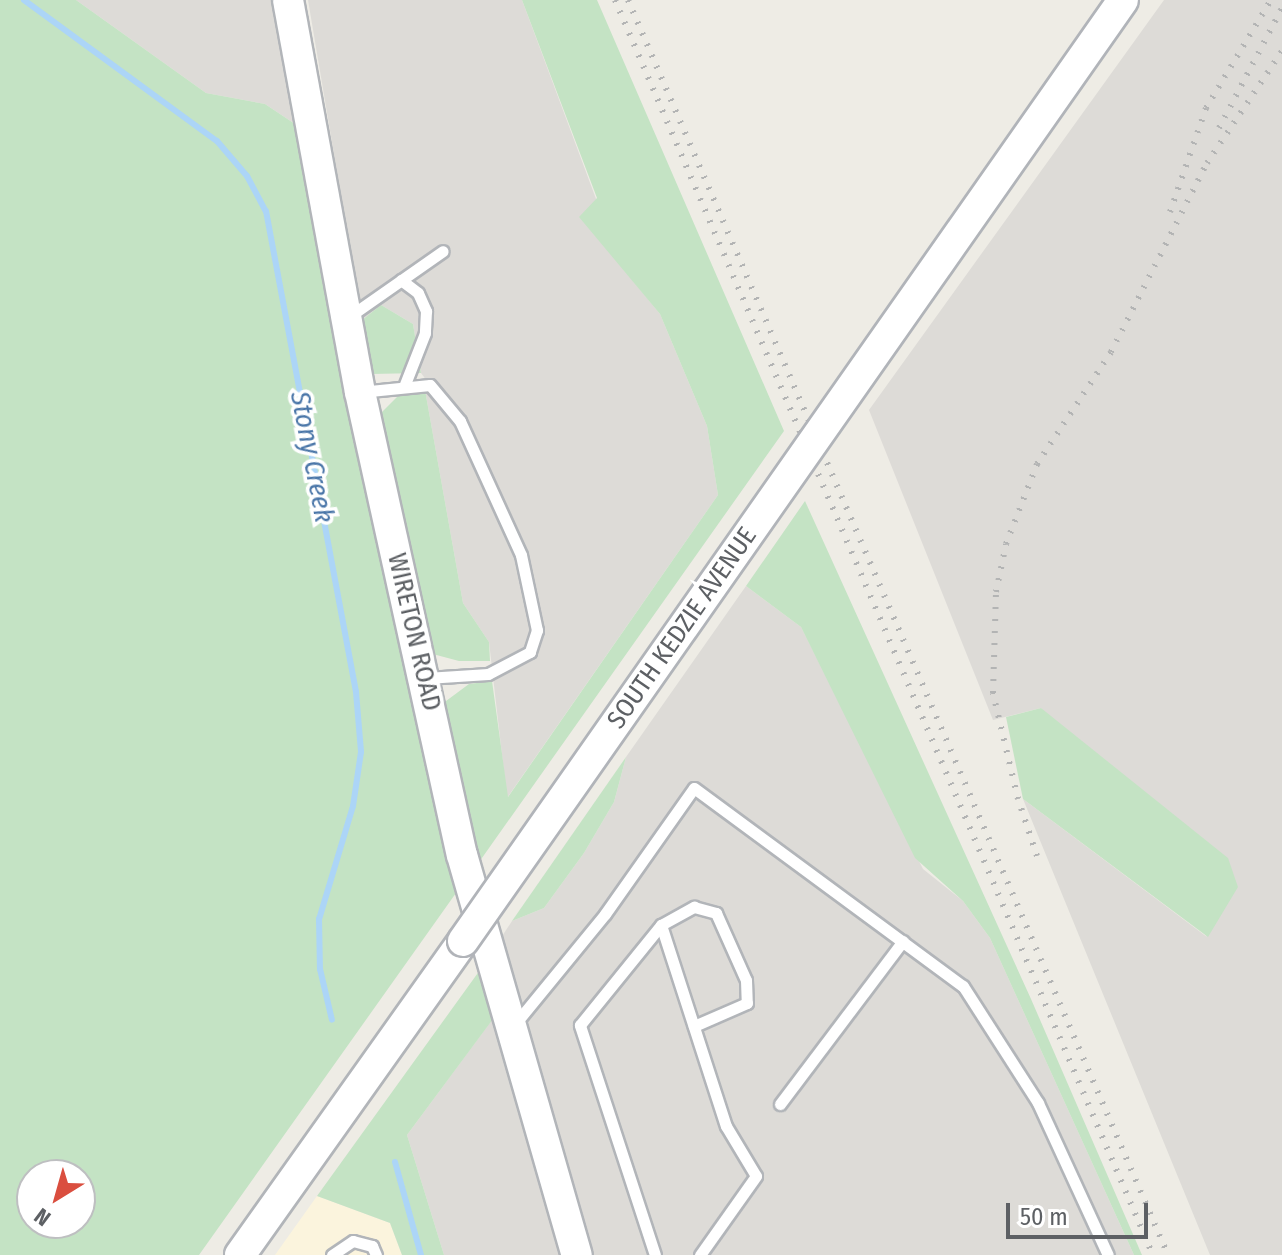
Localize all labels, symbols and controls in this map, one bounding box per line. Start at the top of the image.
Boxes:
water label: Stony Creek [283,388,341,526]
street label: SOUTH KEDZIE AVENUE [601,521,763,735]
street label: WIRETON ROAD [381,550,447,714]
north arrow [16,1159,96,1239]
scale bar [1010,1187,1152,1237]
text: N [29,1202,56,1232]
text: 50 m [1020,1203,1068,1231]

